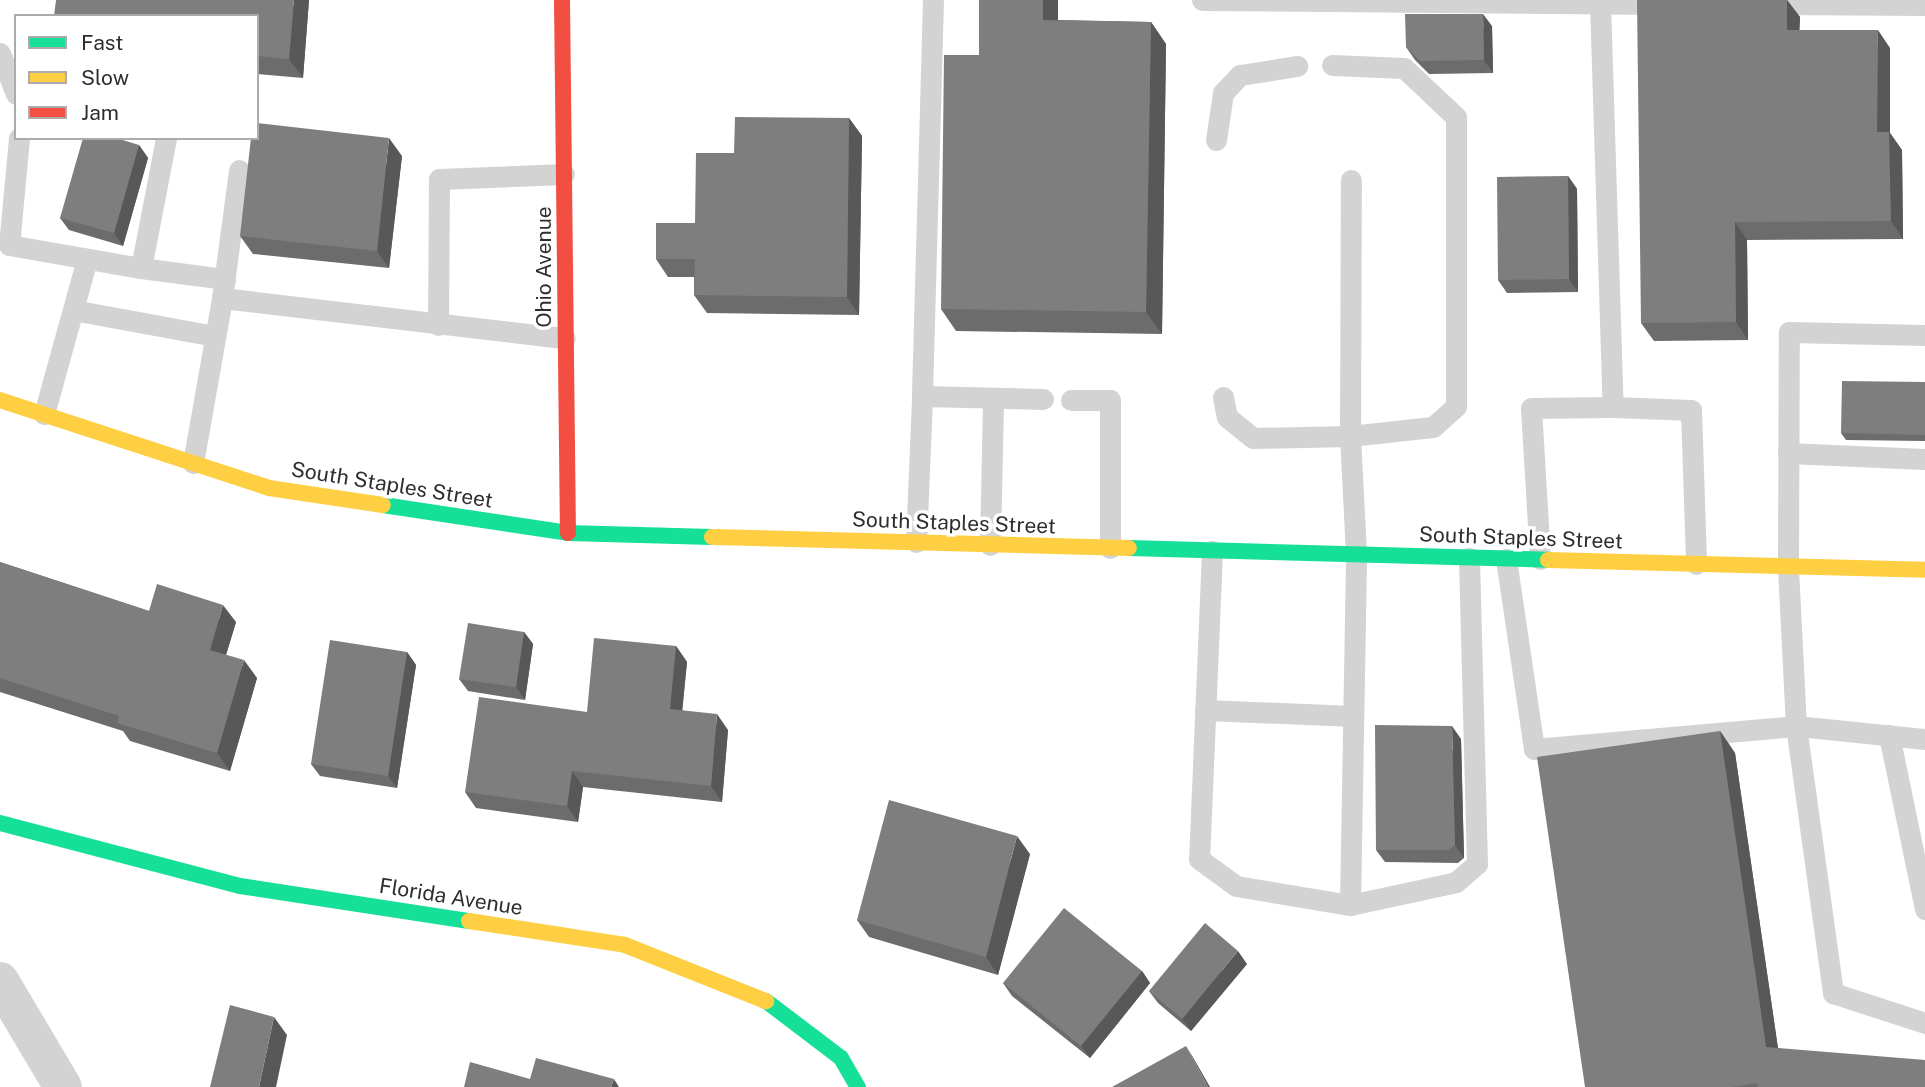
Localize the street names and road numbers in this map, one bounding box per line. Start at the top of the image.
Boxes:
street label: Ohio Avenue [531,206,557,328]
street label: South Staples Street [289,457,495,513]
street label: South Staples Street [852,507,1056,539]
street label: South Staples Street [1419,522,1623,554]
street label: Florida Avenue [377,873,525,921]

